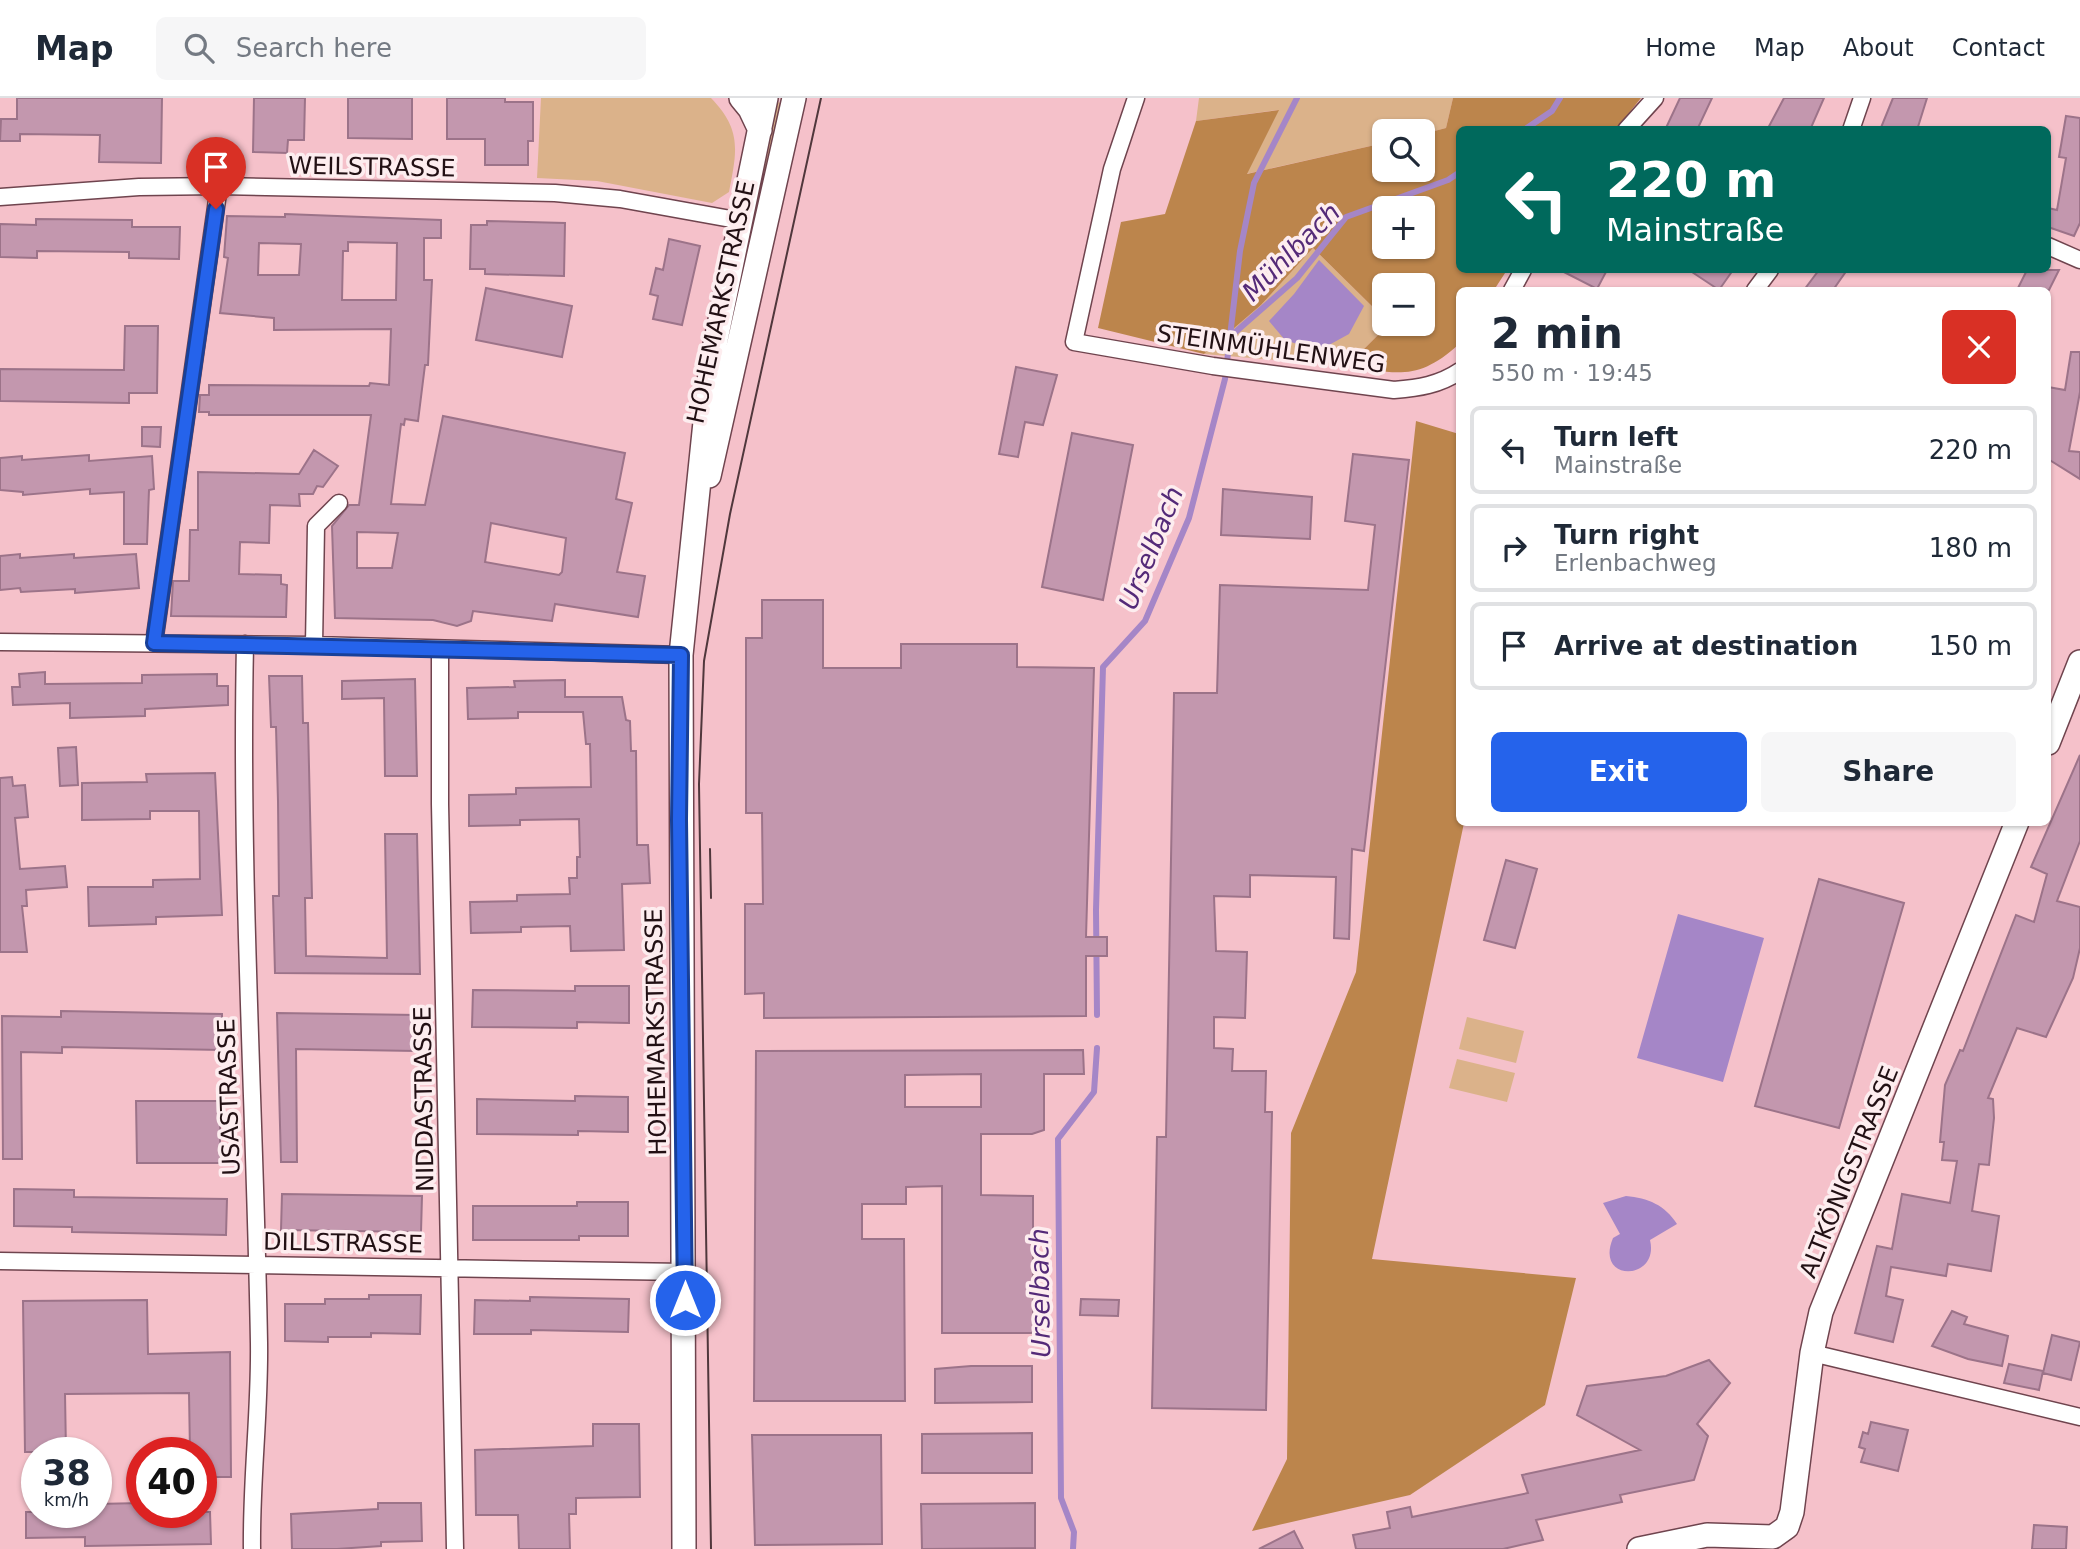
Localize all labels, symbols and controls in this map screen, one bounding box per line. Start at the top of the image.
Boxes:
search box [156,17,646,80]
text: Map [35,29,114,68]
icon: search [180,29,218,67]
text: Search here [236,33,392,63]
text: Home [1645,34,1716,62]
text: Map [1754,34,1805,62]
text: About [1843,34,1914,62]
text: Contact [1952,34,2045,62]
map controls [1372,119,1435,336]
button: search [1372,119,1435,182]
pin [186,137,246,209]
icon: arrive [197,148,235,186]
street label: WEILSTRASSE [288,152,456,182]
text: 220 m [1606,152,1776,209]
icon: left [1491,154,1582,245]
street label: HOHEMARKSTRASSE [682,178,760,426]
button: + [1372,196,1435,259]
water label: Mühlbach [1236,197,1346,307]
text: Mainstraße [1606,211,1784,249]
button: − [1372,273,1435,336]
text: 2 min [1491,309,1623,358]
button: close [1942,310,2016,384]
street label: STEINMÜHLENWEG [1155,318,1387,379]
text: 550 m · 19:45 [1491,360,1653,386]
text: Turn left [1554,422,1678,452]
icon: left [1495,431,1533,469]
text: 220 m [1929,435,2012,465]
text: Mainstraße [1554,452,1682,478]
water label: Urselbach [1113,482,1189,614]
text: Turn right [1554,520,1699,550]
icon: right [1495,529,1533,567]
text: 180 m [1929,533,2012,563]
text: Erlenbachweg [1554,550,1717,576]
icon: arrive [1495,627,1533,665]
text: Arrive at destination [1554,631,1858,661]
text: 150 m [1929,631,2012,661]
button: Exit [1491,732,1747,812]
button: Share [1761,732,2016,812]
street label: HOHEMARKSTRASSE [640,908,672,1156]
street label: NIDDASTRASSE [408,1006,440,1192]
street label: USASTRASSE [212,1018,246,1176]
street label: ALTKÖNIGSTRASSE [1793,1062,1904,1282]
street label: DILLSTRASSE [263,1228,423,1258]
water label: Urselbach [1024,1228,1056,1358]
position arrow [648,1263,722,1337]
speed limit sign: 40 [126,1437,217,1528]
text: 38 [42,1453,91,1493]
text: km/h [44,1489,89,1510]

